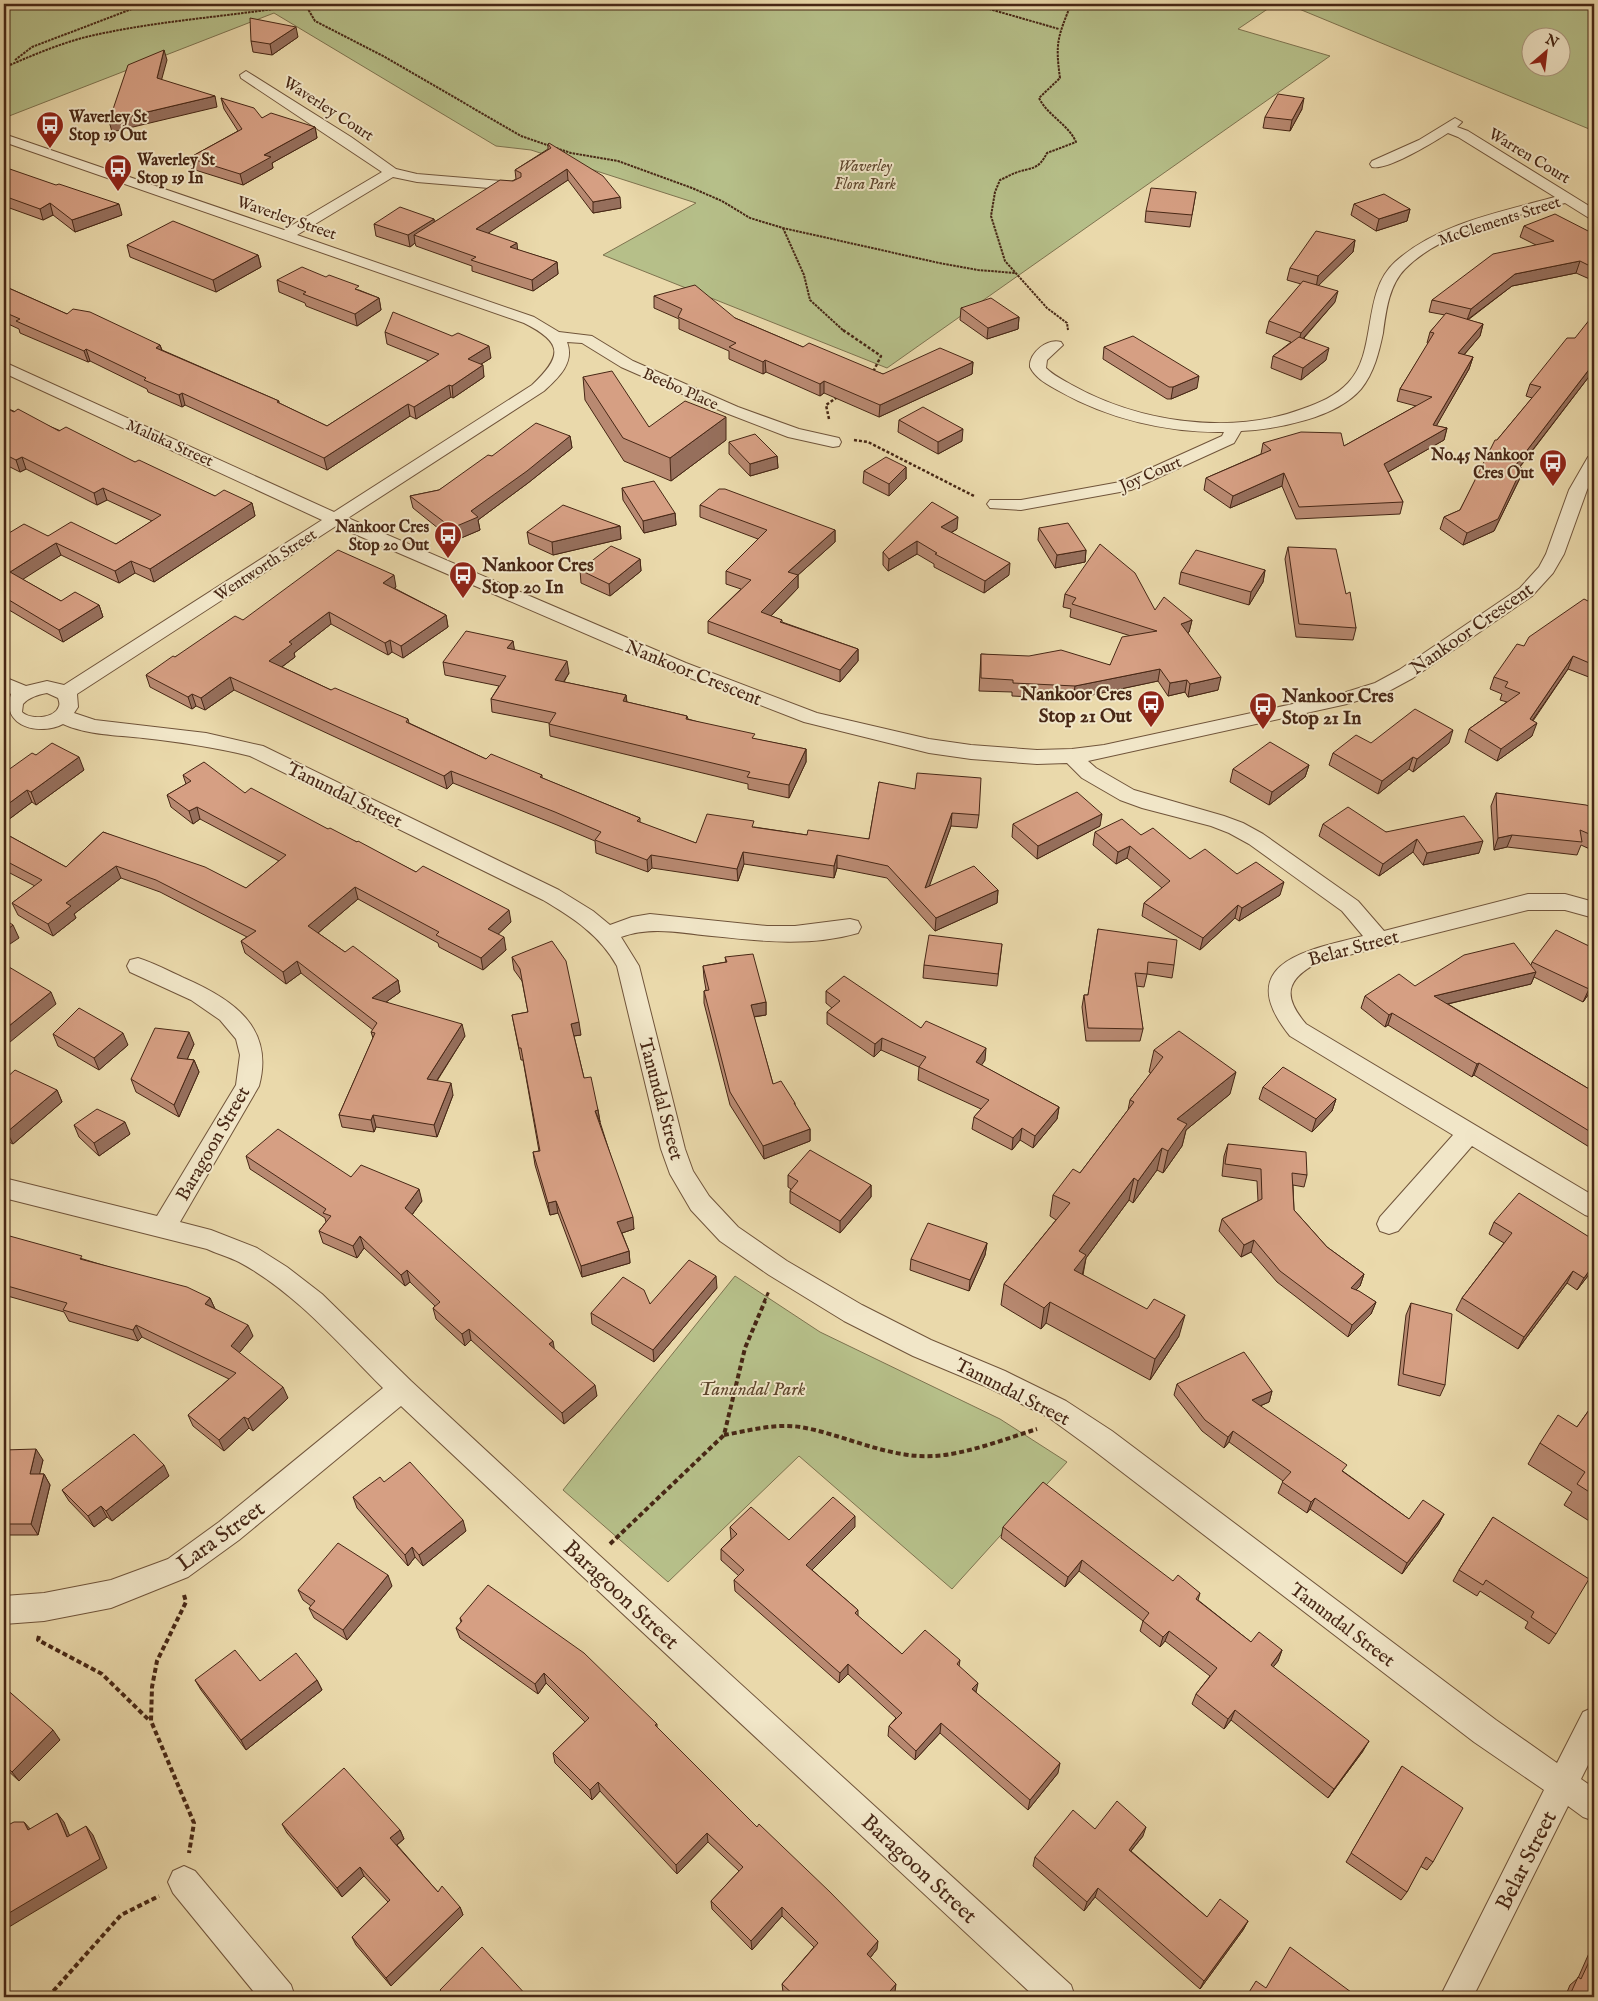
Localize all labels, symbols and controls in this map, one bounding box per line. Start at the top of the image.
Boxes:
north arrow [1520,28,1570,78]
text: N [1541,30,1561,52]
street label: Waverley Court [279,73,377,147]
place label: Waverley St Stop 19 Out [68,108,147,146]
bus stop icon: Waverley St Stop 19 Out [35,110,65,149]
street label: Warren Court [1484,124,1574,189]
place label: Waverley St Stop 19 In [136,151,215,189]
bus stop icon: Waverley St Stop 19 In [103,153,133,192]
park label: Waverley Flora Park [834,157,897,195]
street label: Waverley Street [234,193,339,245]
street label: McClements Street [1436,193,1564,251]
street label: Beebo Place [639,364,721,415]
street label: Maluka Street [123,416,216,472]
place label: No.45 Nankoor Cres Out [1430,446,1535,484]
bus stop icon: No.45 Nankoor Cres Out [1538,448,1568,487]
street label: Joy Court [1115,453,1185,498]
place label: Nankoor Cres Stop 20 Out [334,518,430,556]
bus stop icon: Nankoor Cres Stop 20 Out [433,520,463,559]
street label: Wentworth Street [211,525,321,606]
place label: Nankoor Cres Stop 20 In [481,554,594,600]
bus stop icon: Nankoor Cres Stop 20 In [448,560,478,599]
street label: Nankoor Crescent [1406,578,1539,681]
street label: Nankoor Crescent [621,636,765,712]
place label: Nankoor Cres Stop 21 Out [1019,683,1132,729]
place label: Nankoor Cres Stop 21 In [1281,685,1394,731]
bus stop icon: Nankoor Cres Stop 21 Out [1136,689,1166,728]
bus stop icon: Nankoor Cres Stop 21 In [1248,691,1278,730]
street label: Tanundal Street [282,758,406,834]
street label: Belar Street [1305,925,1402,973]
street label: Tanundal Street [632,1036,688,1164]
street label: Baragoon Street [171,1082,256,1205]
street label: Tanundal Street [951,1354,1074,1432]
park label: Tanundal Park [699,1378,806,1402]
street label: Lara Street [172,1495,271,1578]
street label: Baragoon Street [557,1535,685,1657]
street label: Tanundal Street [1284,1578,1400,1673]
street label: Belar Street [1490,1806,1564,1915]
street label: Baragoon Street [855,1809,983,1931]

